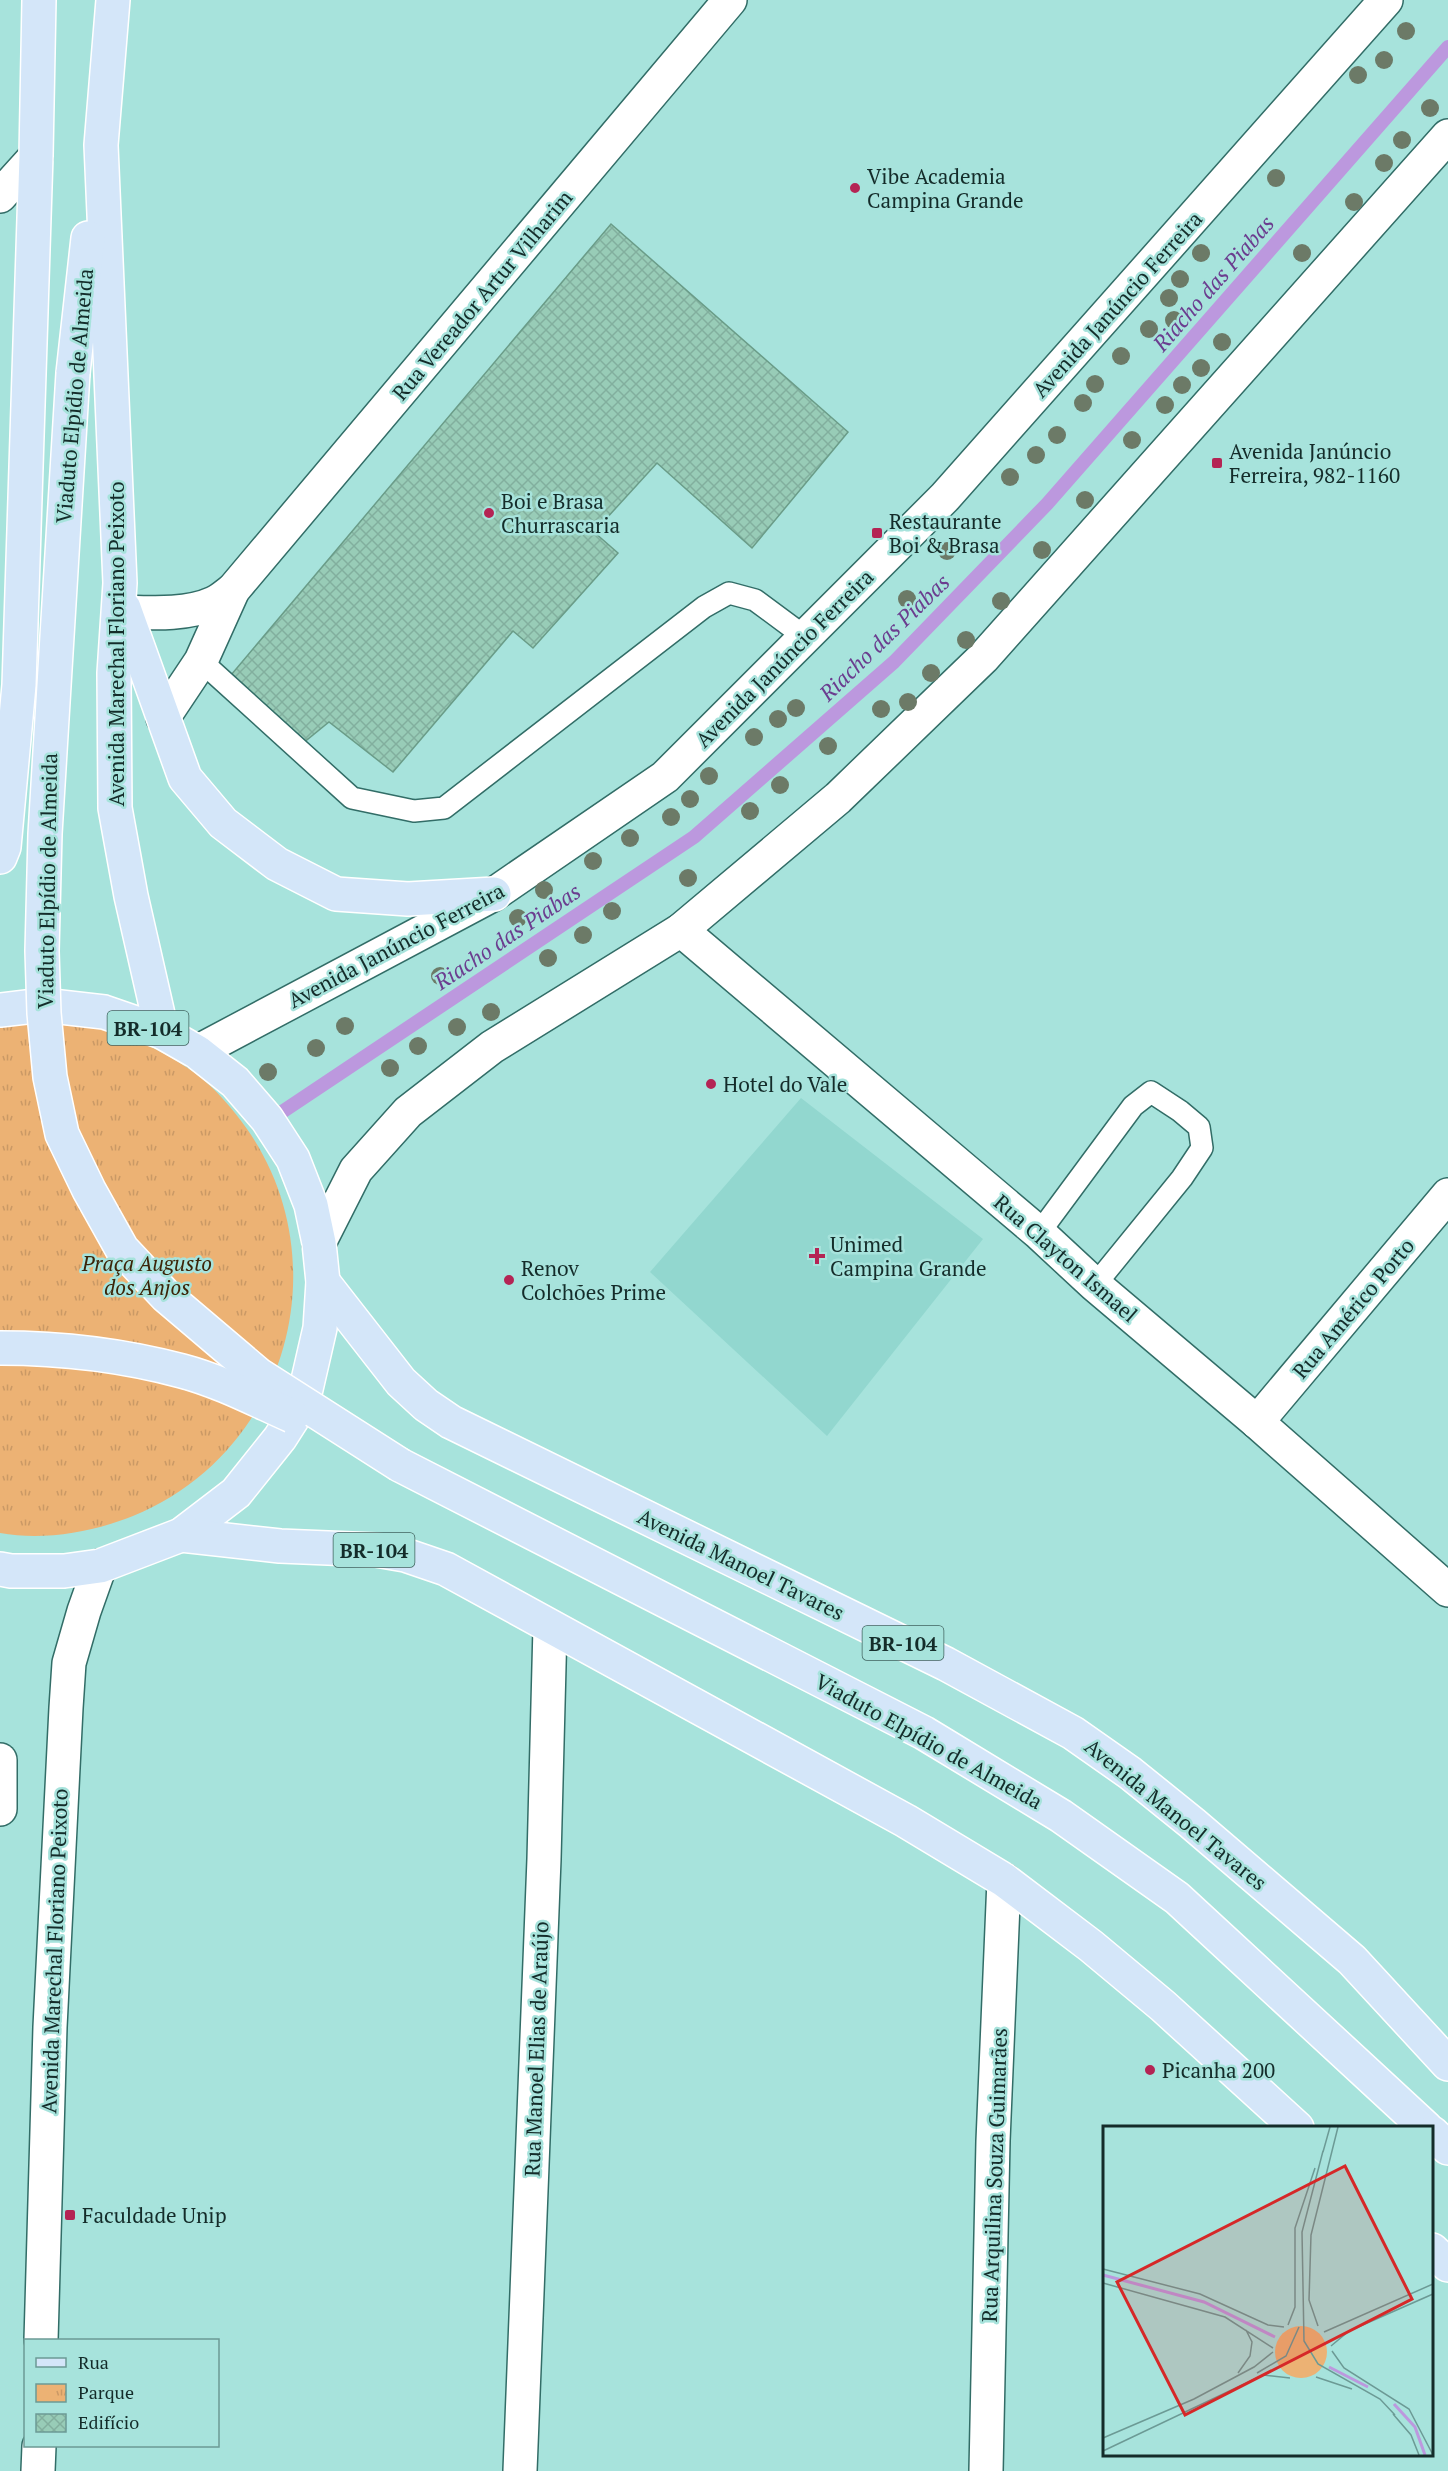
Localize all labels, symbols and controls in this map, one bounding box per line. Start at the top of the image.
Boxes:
place label: Vibe Academia Campina Grande [867,162,1023,214]
marker: Vibe Academia Campina Grande [848,181,862,195]
street label: Rua Vereador Artur Vilharim [386,184,578,406]
street label: Avenida Janúncio Ferreira [1026,205,1208,403]
water label: Riacho das Piabas [1145,209,1280,358]
street label: Viaduto Elpídio de Almeida [49,267,99,525]
place label: Avenida Janúncio Ferreira, 982-1160 [1229,437,1400,489]
marker: Avenida Janúncio Ferreira, 982-1160 [1210,456,1224,470]
street label: Avenida Marechal Floriano Peixoto [102,481,130,807]
place label: Boi e Brasa Churrascaria [501,487,621,539]
marker: Boi e Brasa Churrascaria [482,506,496,520]
place label: Restaurante Boi & Brasa [889,507,1002,559]
marker: Restaurante Boi & Brasa [870,526,884,540]
street label: Avenida Janúncio Ferreira [689,563,879,753]
water label: Riacho das Piabas [812,567,956,707]
street label: Viaduto Elpídio de Almeida [31,752,63,1009]
street label: Avenida Janúncio Ferreira [283,876,509,1014]
water label: Riacho das Piabas [427,876,586,996]
road number: BR-104 [108,1011,188,1045]
place label: Hotel do Vale [723,1070,847,1098]
marker: Hotel do Vale [704,1077,718,1091]
street label: Rua Clayton Ismael [988,1188,1144,1328]
place label: Unimed Campina Grande [830,1230,986,1282]
street label: Rua Américo Porto [1286,1232,1420,1384]
marker: Unimed Campina Grande [808,1247,826,1265]
park label: Praça Augusto dos Anjos [81,1249,212,1301]
place label: Renov Colchões Prime [521,1254,666,1306]
marker: Renov Colchões Prime [502,1273,516,1287]
street label: Avenida Manoel Tavares [633,1502,849,1626]
road number: BR-104 [334,1533,415,1567]
road number: BR-104 [862,1626,944,1660]
street label: Viaduto Elpídio de Almeida [810,1667,1048,1815]
street label: Avenida Manoel Tavares [1079,1732,1273,1896]
street label: Avenida Marechal Floriano Peixoto [34,1788,74,2114]
street label: Rua Manoel Elias de Araújo [518,1921,554,2177]
street label: Rua Arquilina Souza Guimarães [975,2027,1013,2323]
place label: Picanha 200 [1162,2056,1275,2084]
marker: Picanha 200 [1143,2063,1157,2077]
inset map [1103,2126,1433,2456]
place label: Faculdade Unip [82,2201,227,2229]
marker: Faculdade Unip [63,2208,77,2222]
legend [24,2339,219,2447]
text: Rua [78,2350,109,2374]
text: Parque [78,2380,134,2404]
text: Edifício [78,2410,139,2434]

